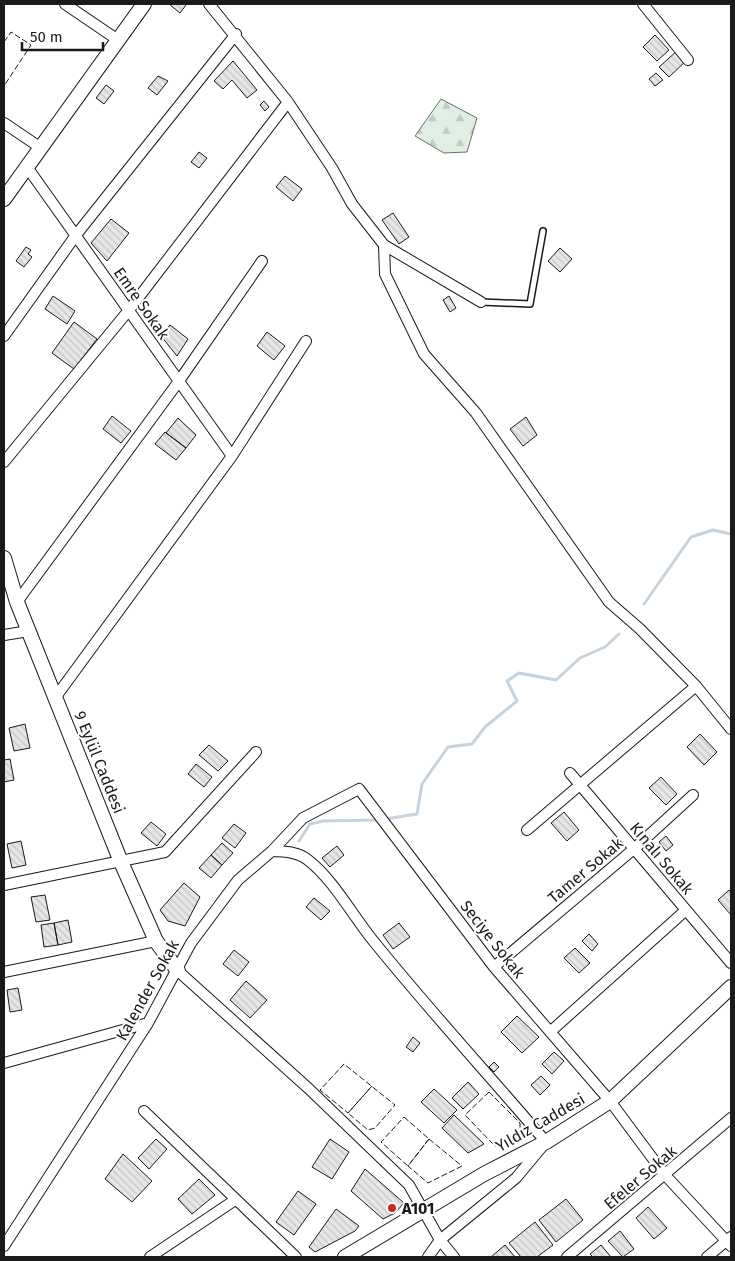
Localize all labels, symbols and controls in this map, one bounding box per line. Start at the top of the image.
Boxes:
scale bar [22,20,104,52]
text: 50 m [30,28,63,46]
street label: Emre Sokak [110,264,174,344]
street label: 9 Eylül Caddesi [70,708,129,816]
street label: Kınalı Sokak [626,818,698,899]
street label: Tamer Sokak [544,833,627,907]
street label: Seciye Sokak [456,897,529,983]
street label: Kalender Sokak [112,936,183,1044]
street label: Yıldız Caddesi [492,1089,588,1156]
street label: Efeler Sokak [600,1141,681,1213]
place label: A101 [401,1199,435,1218]
marker: A101 [386,1202,398,1214]

